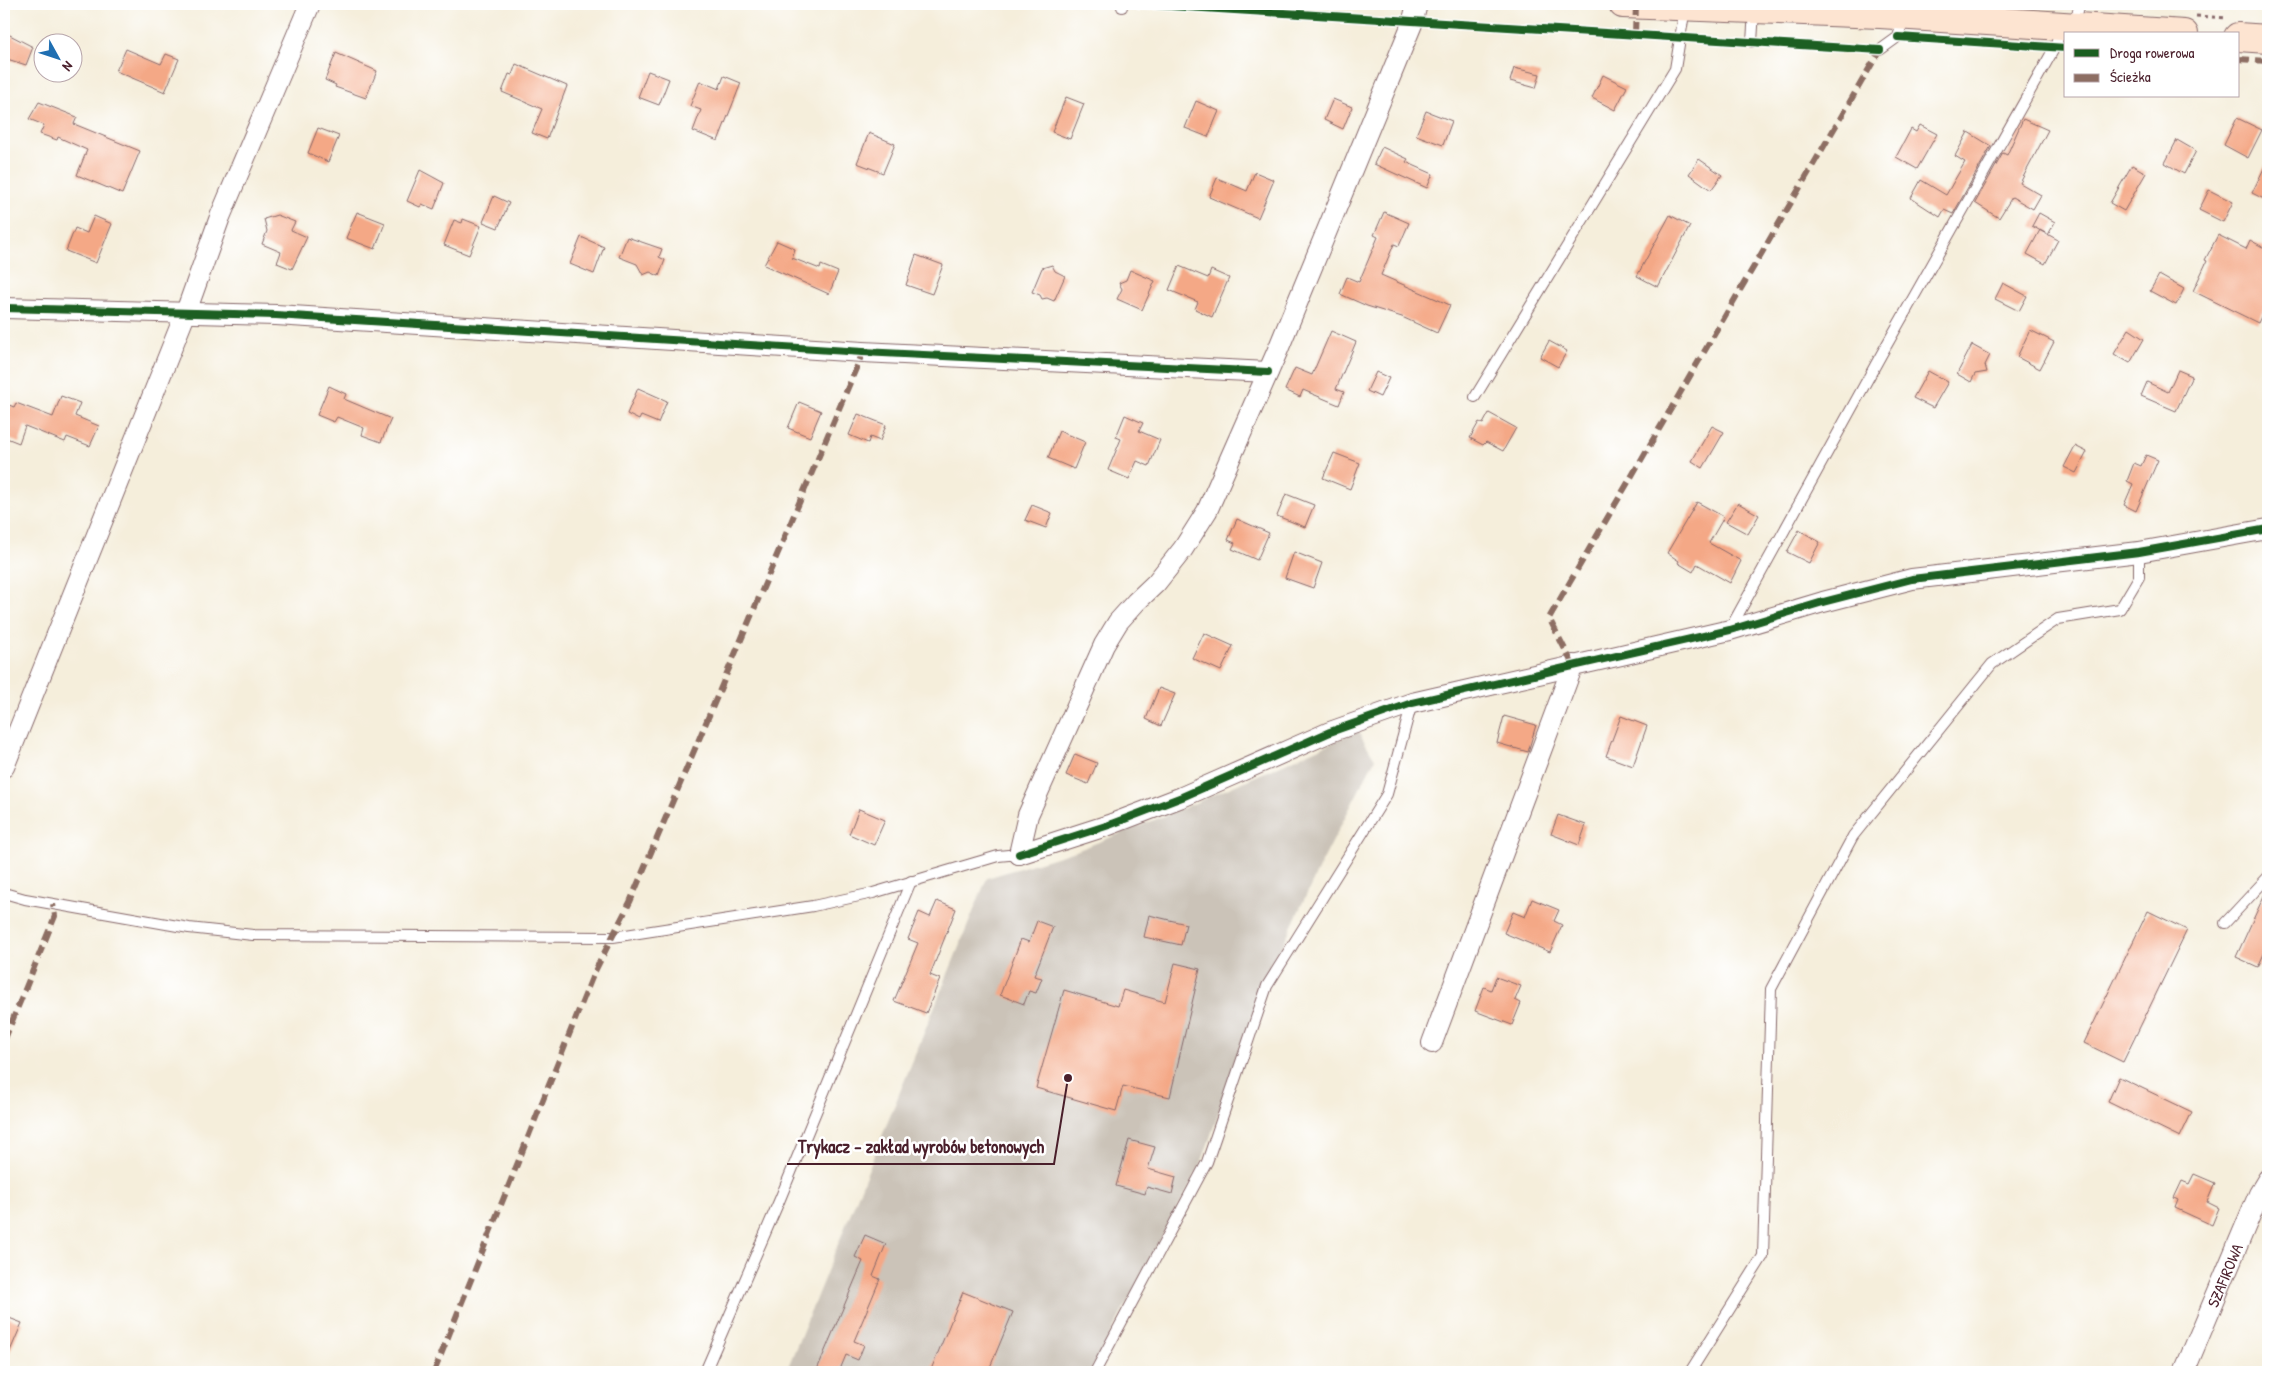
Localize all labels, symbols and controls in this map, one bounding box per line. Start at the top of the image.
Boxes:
north arrow [32,32,82,82]
legend [2064,32,2240,98]
text: Droga rowerowa [2110,42,2194,63]
text: N [58,58,78,76]
text: Ścieżka [2110,66,2151,87]
callout: Trykacz - zakład wyrobów betonowych [787,1131,1054,1164]
text: Trykacz - zakład wyrobów betonowych [797,1134,1045,1160]
street label: SZAFIROWA [2202,1240,2248,1310]

